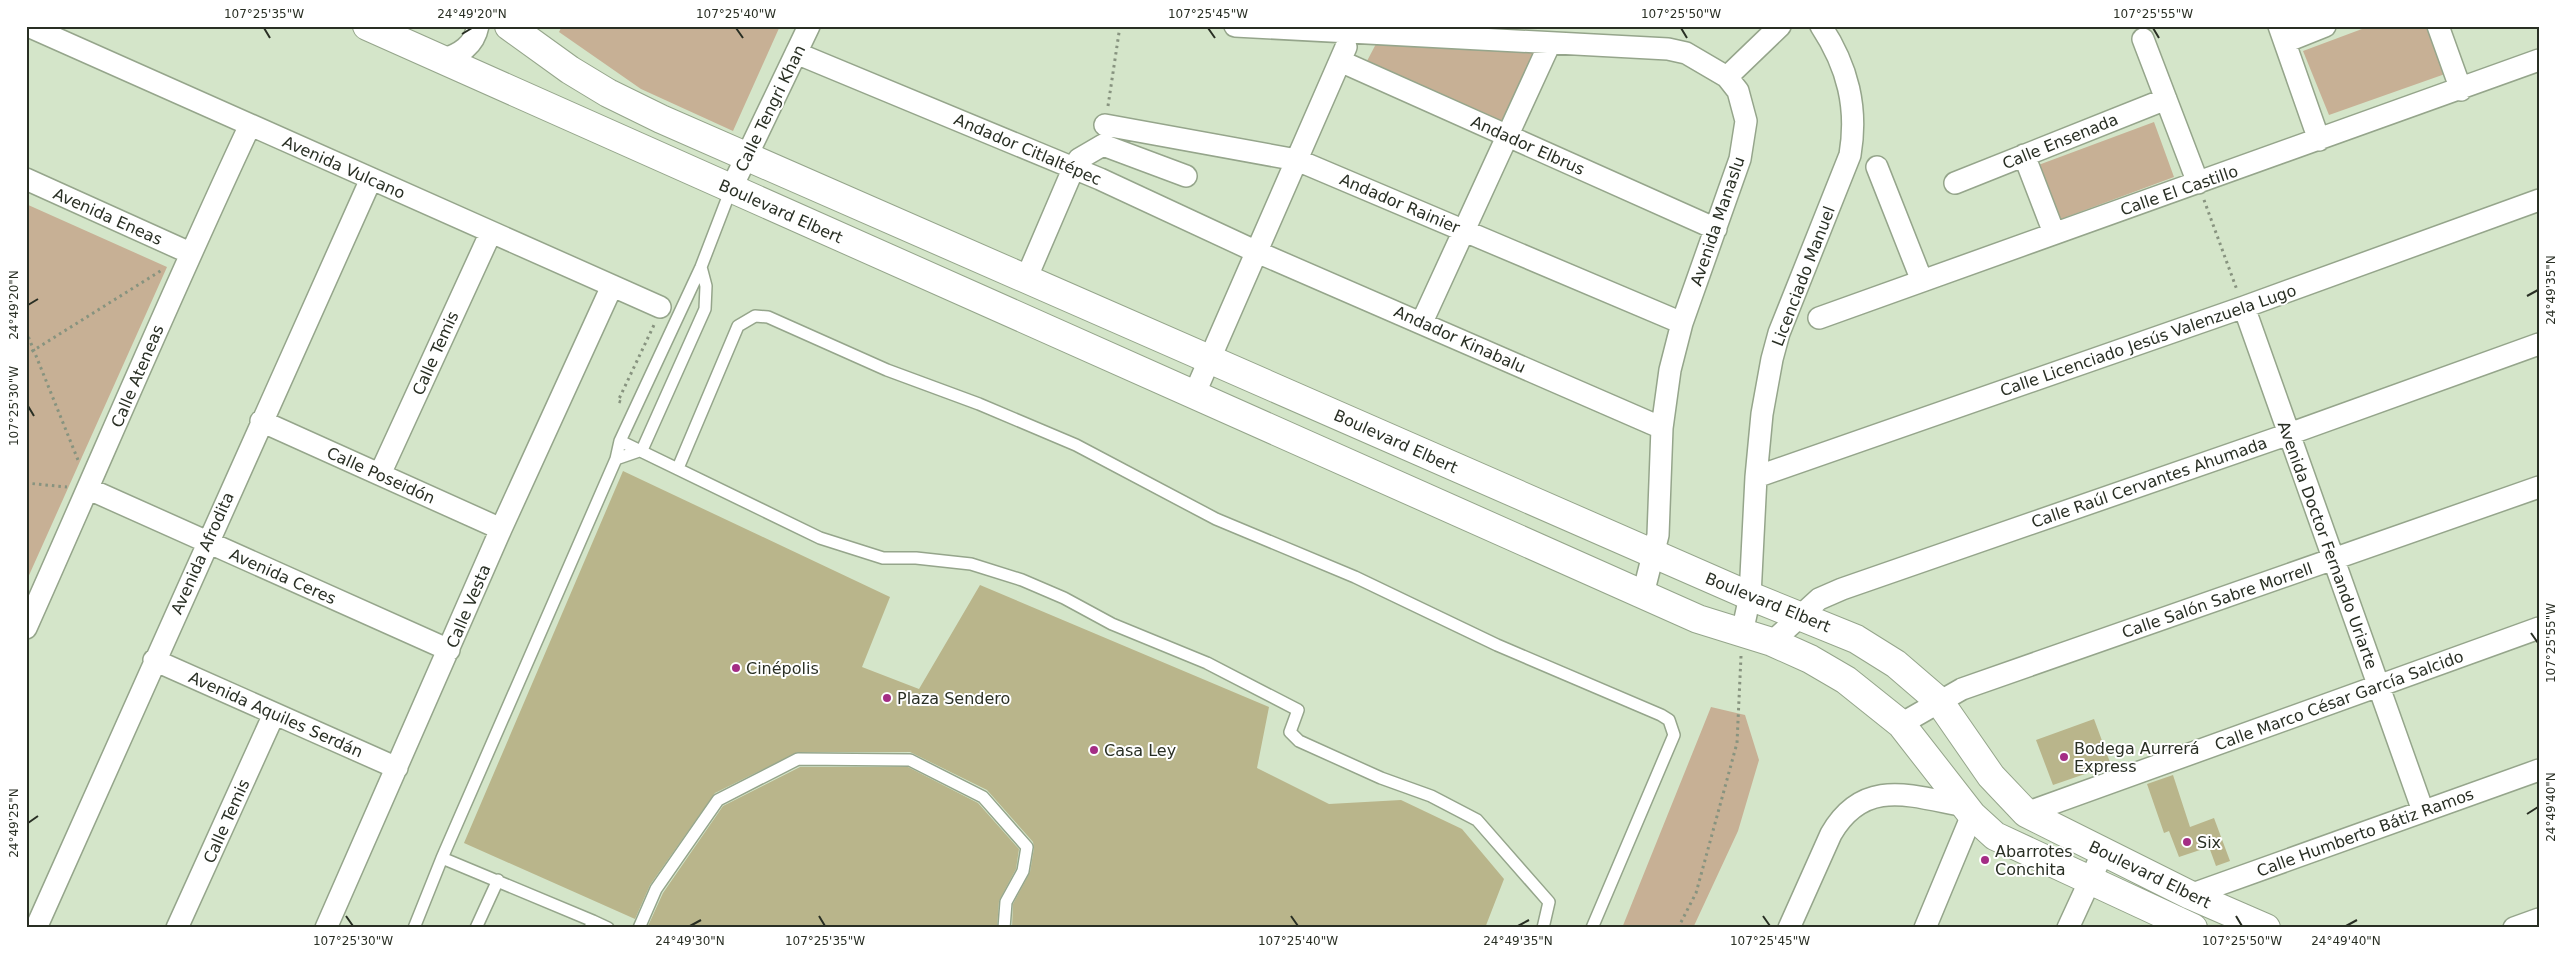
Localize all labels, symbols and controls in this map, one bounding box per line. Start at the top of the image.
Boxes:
text: 107°25'35"W [224,7,304,21]
text: 24°49'20"N [437,7,507,21]
text: 107°25'40"W [696,7,776,21]
text: 107°25'45"W [1168,7,1248,21]
text: 107°25'50"W [1641,7,1721,21]
text: 107°25'55"W [2113,7,2193,21]
street label: Calle Tengri Khan [732,42,809,175]
street label: Andador Citlaltépec [951,110,1104,189]
street label: Calle Ensenada [2000,110,2121,173]
street label: Andador Elbrus [1468,112,1588,179]
street label: Avenida Vulcano [280,132,408,203]
street label: Avenida Manaslu [1686,154,1749,288]
street label: Calle El Castillo [2118,161,2240,220]
street label: Andador Rainier [1337,170,1463,238]
street label: Boulevard Elbert [716,176,846,247]
street label: Avenida Eneas [50,184,165,249]
street label: Licenciado Manuel [1768,204,1839,349]
text: 24°49'35"N [2544,255,2558,325]
text: 24°49'20"N [7,270,21,340]
street label: Calle Licenciado Jesús Valenzuela Lugo [1998,281,2299,400]
street label: Andador Kinabalu [1391,302,1529,377]
street label: Calle Temis [408,308,462,398]
street label: Calle Ateneas [107,322,168,430]
text: 107°25'30"W [7,366,21,446]
street label: Boulevard Elbert [1331,406,1461,477]
street label: Avenida Doctor Fernando Uriarte [2274,419,2381,672]
street label: Calle Raúl Cervantes Ahumada [2029,433,2270,532]
street label: Calle Poseidón [324,443,438,508]
street label: Avenida Afrodita [167,489,238,617]
street label: Avenida Ceres [227,545,339,608]
street label: Calle Salón Sabre Morrell [2119,559,2315,642]
street label: Calle Vesta [442,562,495,651]
street label: Boulevard Elbert [1702,569,1833,636]
text: 107°25'55"W [2544,603,2558,683]
street label: Calle Marco César García Salcido [2212,647,2466,754]
place label: Cinépolis [746,659,819,678]
marker: Cinépolis [730,662,742,674]
street label: Avenida Aquiles Serdán [186,667,366,761]
place label: Plaza Sendero [897,689,1010,708]
marker: Plaza Sendero [881,692,893,704]
place label: Bodega Aurrerá Express [2074,739,2200,776]
place label: Casa Ley [1104,741,1176,760]
marker: Casa Ley [1088,744,1100,756]
marker: Bodega Aurrerá Express [2058,751,2070,763]
text: 24°49'40"N [2544,772,2558,842]
street label: Calle Temis [199,776,253,866]
street label: Calle Humberto Bátiz Ramos [2254,784,2476,881]
text: 24°49'25"N [7,788,21,858]
place label: Six [2197,833,2221,852]
marker: Six [2181,836,2193,848]
street label: Boulevard Elbert [2086,837,2214,912]
place label: Abarrotes Conchita [1995,842,2073,879]
marker: Abarrotes Conchita [1979,854,1991,866]
text: 107°25'30"W [313,934,393,948]
text: 24°49'30"N [655,934,725,948]
text: 107°25'35"W [785,934,865,948]
text: 107°25'40"W [1258,934,1338,948]
text: 24°49'35"N [1483,934,1553,948]
text: 107°25'45"W [1730,934,1810,948]
text: 107°25'50"W [2202,934,2282,948]
text: 24°49'40"N [2311,934,2381,948]

